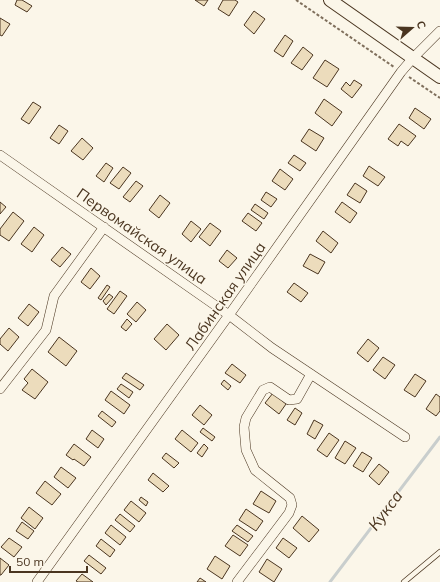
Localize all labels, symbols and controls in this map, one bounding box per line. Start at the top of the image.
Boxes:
north arrow [392,8,432,48]
text: С [414,19,429,31]
street label: Первомайская улица [73,184,211,288]
street label: Лабинская улица [181,238,269,354]
water label: Кукса [363,486,407,534]
scale bar [10,548,87,574]
text: 50 m [16,554,44,569]

